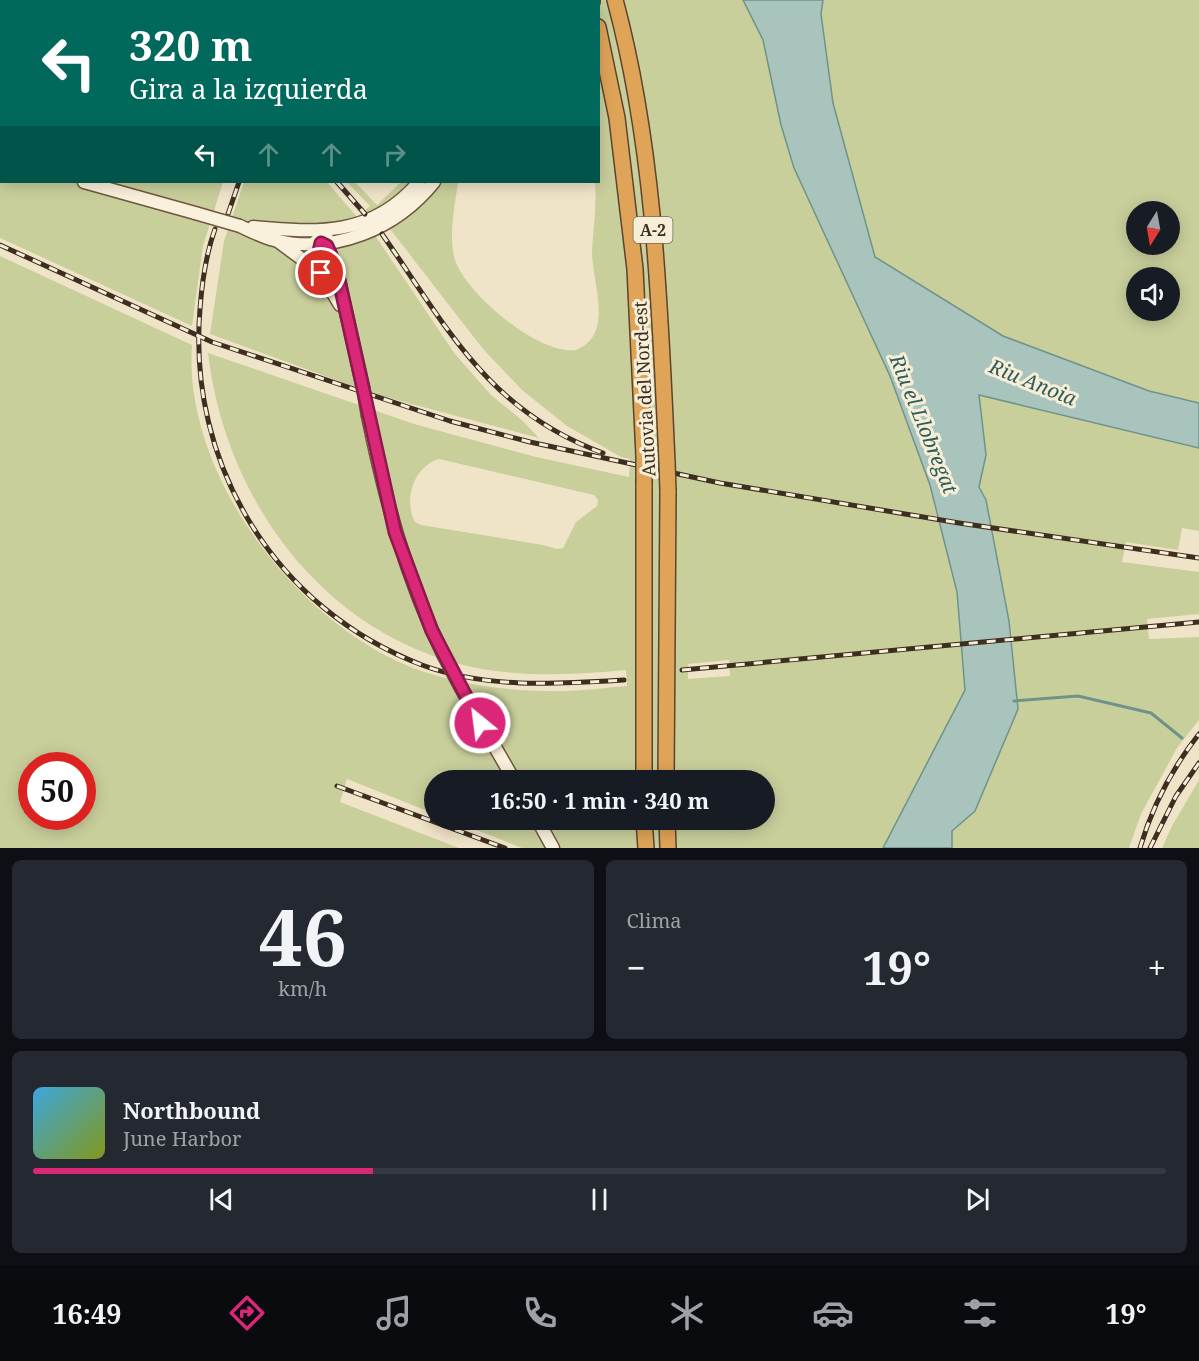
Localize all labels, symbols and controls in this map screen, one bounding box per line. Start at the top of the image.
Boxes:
text: 320 m [129,16,253,73]
icon: left [30,24,108,102]
text: Gira a la izquierda [129,70,368,107]
icon: left [189,138,222,171]
icon: ahead [252,138,285,171]
icon: ahead [315,138,348,171]
icon: right [378,138,411,171]
north arrow [1126,201,1180,255]
map controls [1126,201,1180,321]
road number: A-2 [634,217,672,243]
pin [295,247,346,298]
icon: arrive [304,256,337,289]
button: sound [1126,267,1180,321]
street label: Autovia del Nord-est [627,301,661,477]
water label: Riu el Llobregat [883,349,964,498]
water label: Riu Anoia [984,352,1081,412]
position arrow [448,691,512,755]
speed limit sign: 50 [18,752,96,830]
text: 16:50 · 1 min · 340 m [490,785,709,815]
text: 46 [259,883,347,989]
text: Clima [627,907,682,934]
text: 19° [862,937,931,998]
text: − [627,945,646,990]
text: + [1148,945,1166,990]
text: km/h [278,975,327,1002]
text: Northbound [123,1095,260,1125]
text: June Harbor [123,1125,241,1152]
icon: previous [205,1183,238,1216]
icon: pause [583,1183,616,1216]
icon: next [961,1183,994,1216]
icon: directions [226,1292,268,1334]
icon: music [373,1292,415,1334]
icon: phone [519,1292,561,1334]
icon: climate [666,1292,708,1334]
icon: car [812,1292,854,1334]
icon: filters [959,1292,1001,1334]
text: 16:49 [52,1295,122,1332]
text: 19° [1105,1295,1147,1332]

